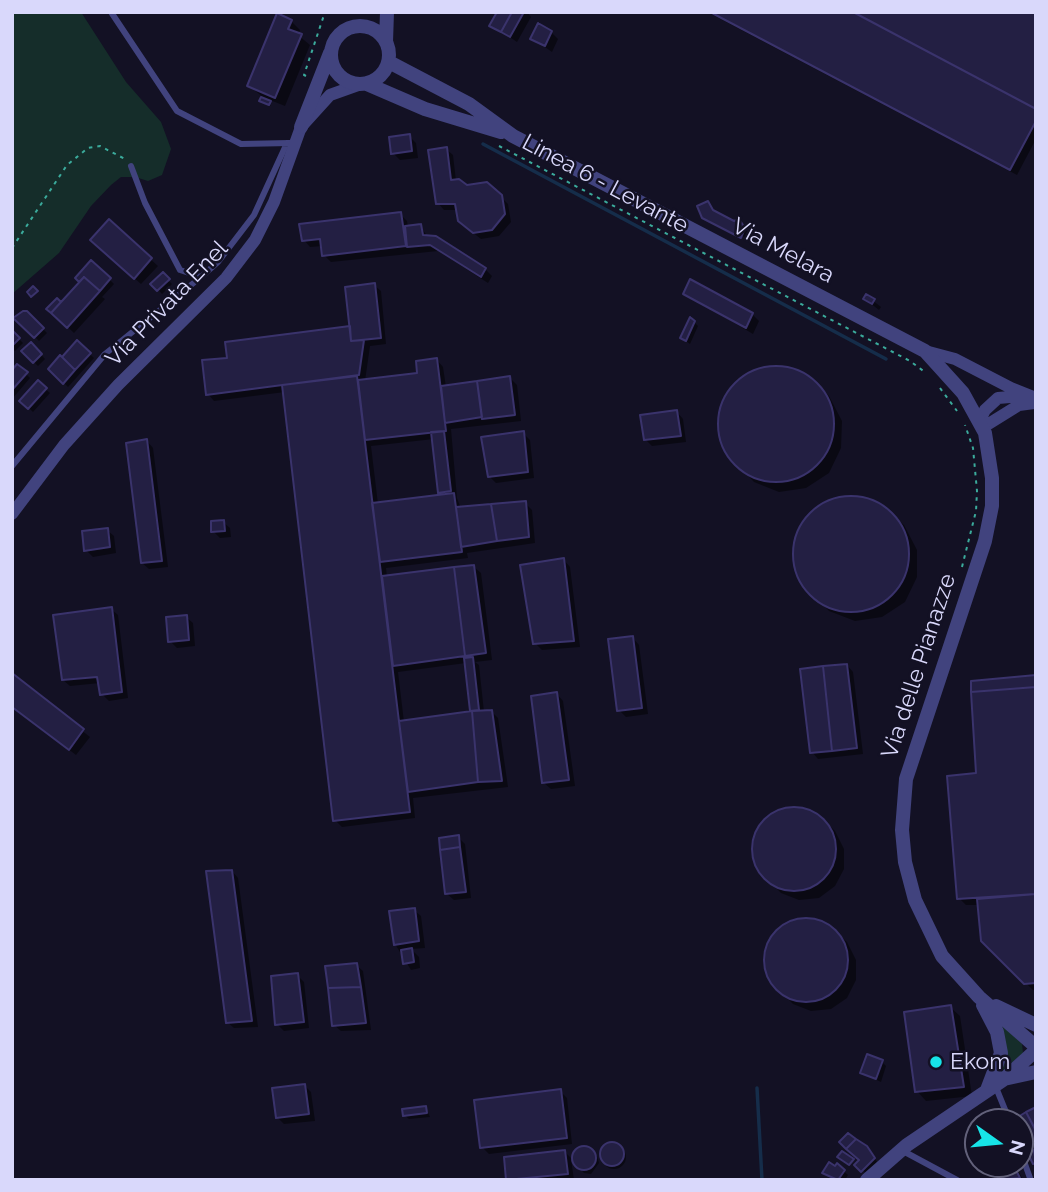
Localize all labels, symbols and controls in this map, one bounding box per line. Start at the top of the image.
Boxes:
street label: Linea 6 - Levante [517,129,693,239]
street label: Via Melara [727,213,839,289]
street label: Via Privata Enel [100,235,234,373]
street label: Via delle Pianazze [876,570,962,762]
place label: Ekom [950,1048,1010,1076]
marker: Ekom [928,1054,944,1070]
north arrow [964,1108,1034,1178]
text: N [1005,1138,1030,1158]

